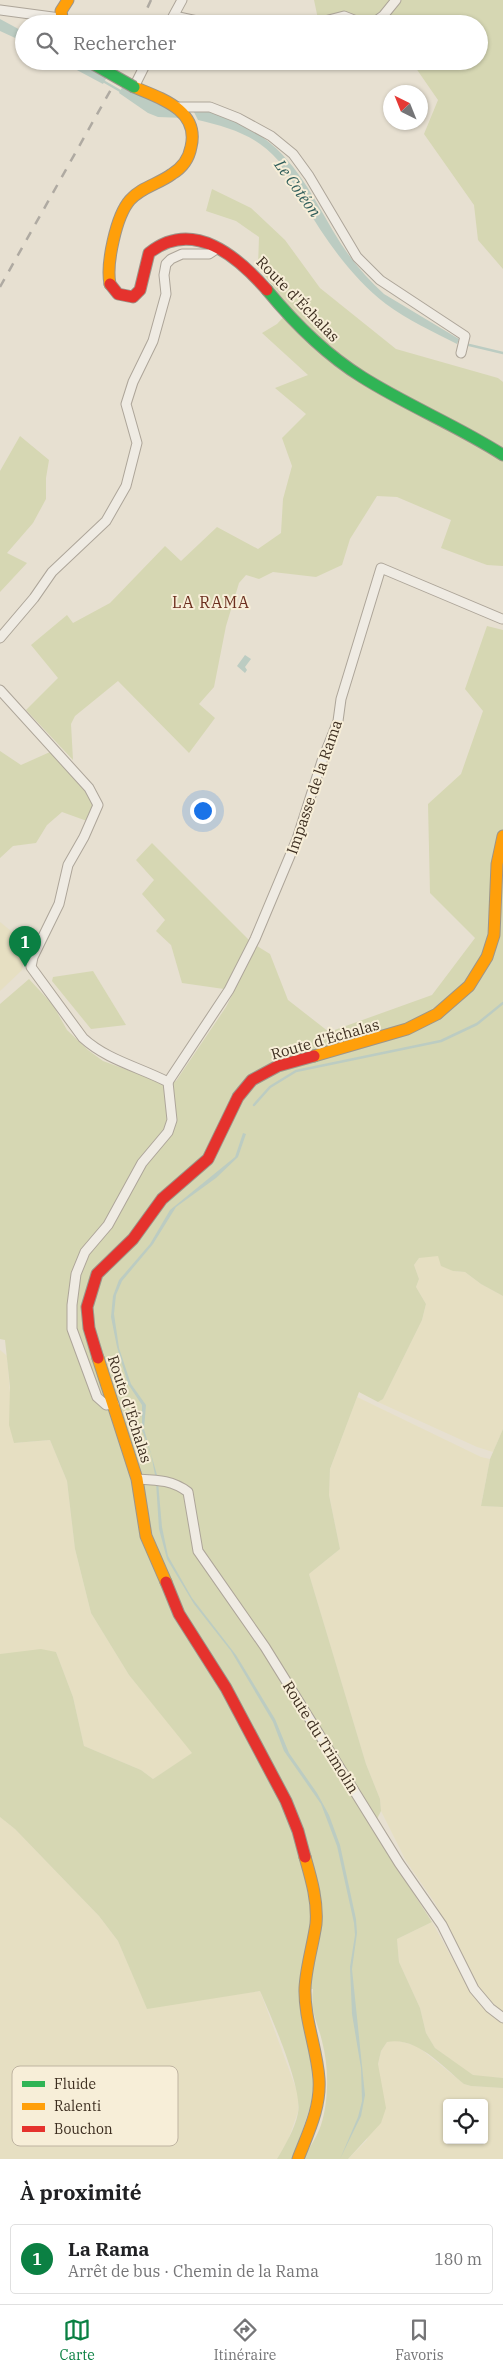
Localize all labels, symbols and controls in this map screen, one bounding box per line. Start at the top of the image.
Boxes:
search box [15,15,488,70]
icon: search [33,29,61,57]
text: Rechercher [73,31,176,55]
north arrow [383,85,428,130]
water label: Le Cotéon [270,155,326,221]
street label: Route d'Échalas [252,252,344,346]
district label: LA RAMA [172,592,250,612]
street label: Impasse de la Rama [282,717,346,857]
your location [190,798,216,824]
pin: 1 [9,926,41,967]
street label: Route d'Échalas [269,1014,381,1064]
street label: Route d'Échalas [104,1353,156,1465]
street label: Route du Trimolin [279,1677,363,1797]
legend [12,2066,178,2146]
text: Fluide [54,2075,96,2093]
text: Ralenti [54,2097,101,2115]
map controls [443,2099,488,2144]
button: locate [443,2099,488,2144]
text: Bouchon [54,2120,113,2138]
text: À proximité [20,2178,142,2206]
text: La Rama [68,2237,149,2261]
text: 1 [32,2249,42,2269]
text: 180 m [434,2249,482,2269]
text: Arrêt de bus · Chemin de la Rama [68,2261,319,2281]
tab: Carte [59,2316,95,2364]
tab: Itinéraire [214,2316,276,2364]
tab: Favoris [395,2316,444,2364]

